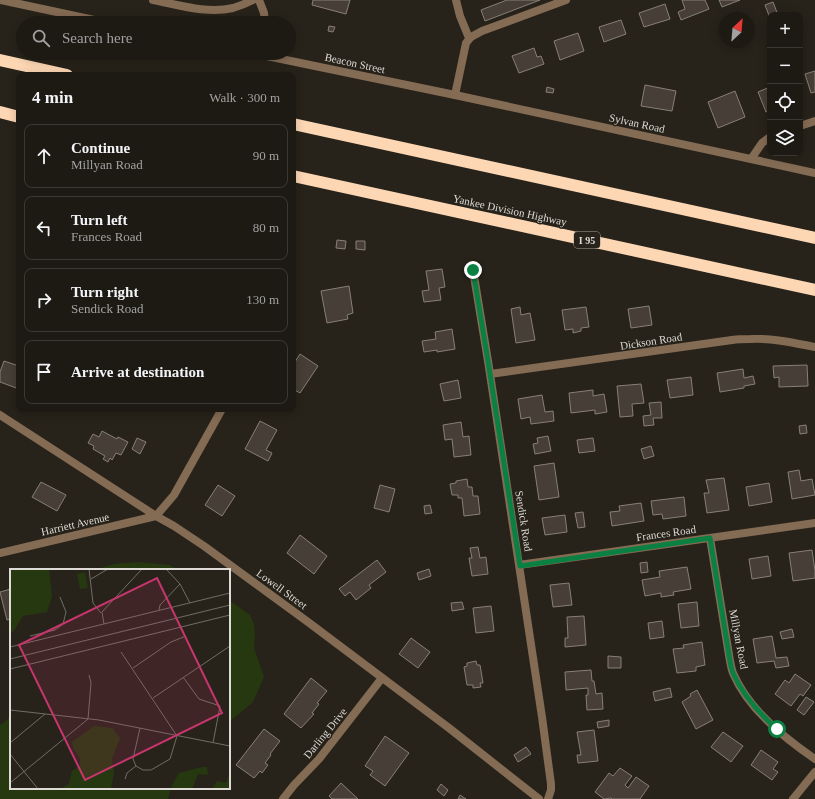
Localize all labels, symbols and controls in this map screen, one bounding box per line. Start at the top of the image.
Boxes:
north arrow [719,12,755,48]
map controls [767,12,803,156]
button: + [767,12,803,48]
search box [16,16,296,60]
icon: search [30,27,52,49]
text: Search here [62,30,132,46]
button: − [767,48,803,84]
street label: Beacon Street [324,51,386,75]
button: locate [767,84,803,120]
text: 4 min [32,88,73,107]
text: Walk · 300 m [209,90,280,105]
street label: Sylvan Road [608,111,666,135]
button: layers [767,120,803,156]
text: Continue [71,140,130,156]
icon: ahead [33,145,55,167]
text: 90 m [253,148,279,163]
text: Millyan Road [71,157,143,172]
street label: Yankee Division Highway [452,192,569,228]
text: Turn left [71,212,128,228]
icon: left [33,217,55,239]
text: 80 m [253,220,279,235]
text: Frances Road [71,229,142,244]
road number: I 95 [574,232,600,248]
route end [464,261,482,279]
text: Turn right [71,284,138,300]
icon: right [33,289,55,311]
text: 130 m [246,292,279,307]
text: Sendick Road [71,301,144,316]
street label: Dickson Road [619,330,683,352]
icon: arrive [33,361,55,383]
text: Arrive at destination [71,364,204,380]
street label: Sendick Road [513,490,535,553]
street label: Harriett Avenue [40,510,110,538]
street label: Frances Road [635,523,697,543]
street label: Lowell Street [254,567,310,611]
inset map [10,569,230,789]
street label: Millyan Road [727,608,751,670]
street label: Darling Drive [301,705,349,761]
route start [768,720,786,738]

